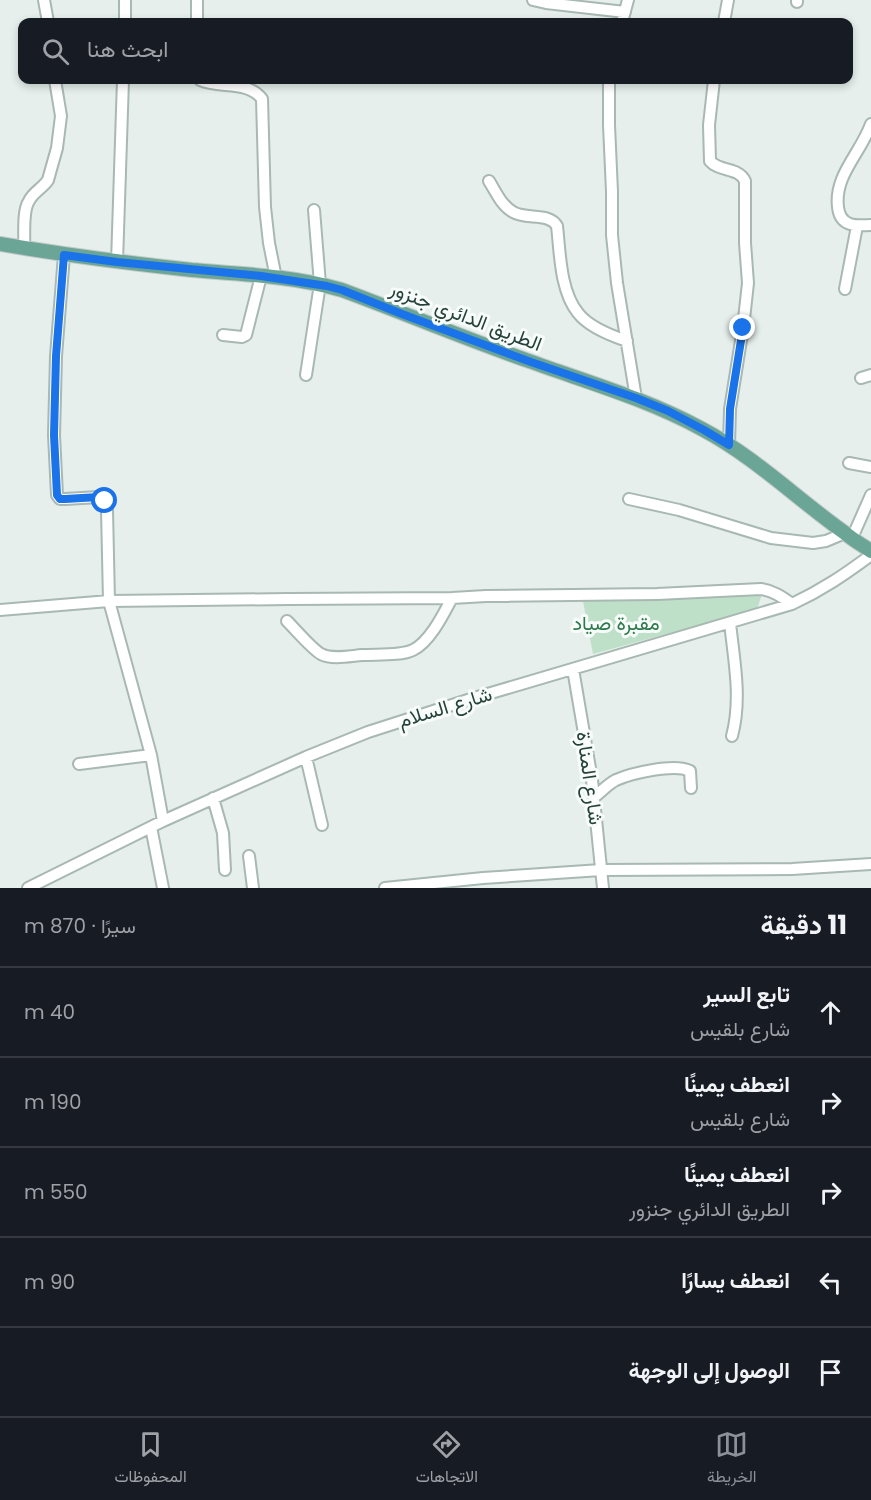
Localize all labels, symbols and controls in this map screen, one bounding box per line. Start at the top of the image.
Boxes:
search box [18,18,853,84]
text: ابحث هنا [87,34,168,65]
icon: search [39,35,72,68]
street label: الطريق الدائري جنزور [384,274,546,361]
route end [729,314,755,340]
route start [91,487,117,513]
park label: مقبرة صياد [572,609,660,637]
street label: شارع السلام [395,679,495,735]
street label: شارع المنارة [570,730,610,826]
text: 11 دقيقة [761,907,847,943]
text: سيرًا · 870 m [24,912,136,940]
text: تابع السير [703,979,790,1010]
icon: ahead [814,996,847,1029]
text: 40 m [24,998,75,1026]
text: شارع بلقيس [690,1015,790,1043]
text: انعطف يمينًا [684,1069,790,1100]
icon: right [814,1086,847,1119]
text: 190 m [24,1088,82,1116]
text: شارع بلقيس [690,1105,790,1133]
text: انعطف يمينًا [684,1159,790,1190]
icon: right [814,1176,847,1209]
text: 550 m [24,1178,88,1206]
text: الطريق الدائري جنزور [629,1195,790,1223]
text: انعطف يسارًا [681,1265,790,1296]
icon: left [814,1266,847,1299]
text: 90 m [24,1268,75,1296]
text: الوصول إلى الوجهة [629,1355,790,1386]
icon: arrive [814,1356,847,1389]
tab: المحفوظات [115,1428,187,1491]
tab: الاتجاهات [416,1428,478,1491]
tab: الخريطة [707,1428,756,1491]

